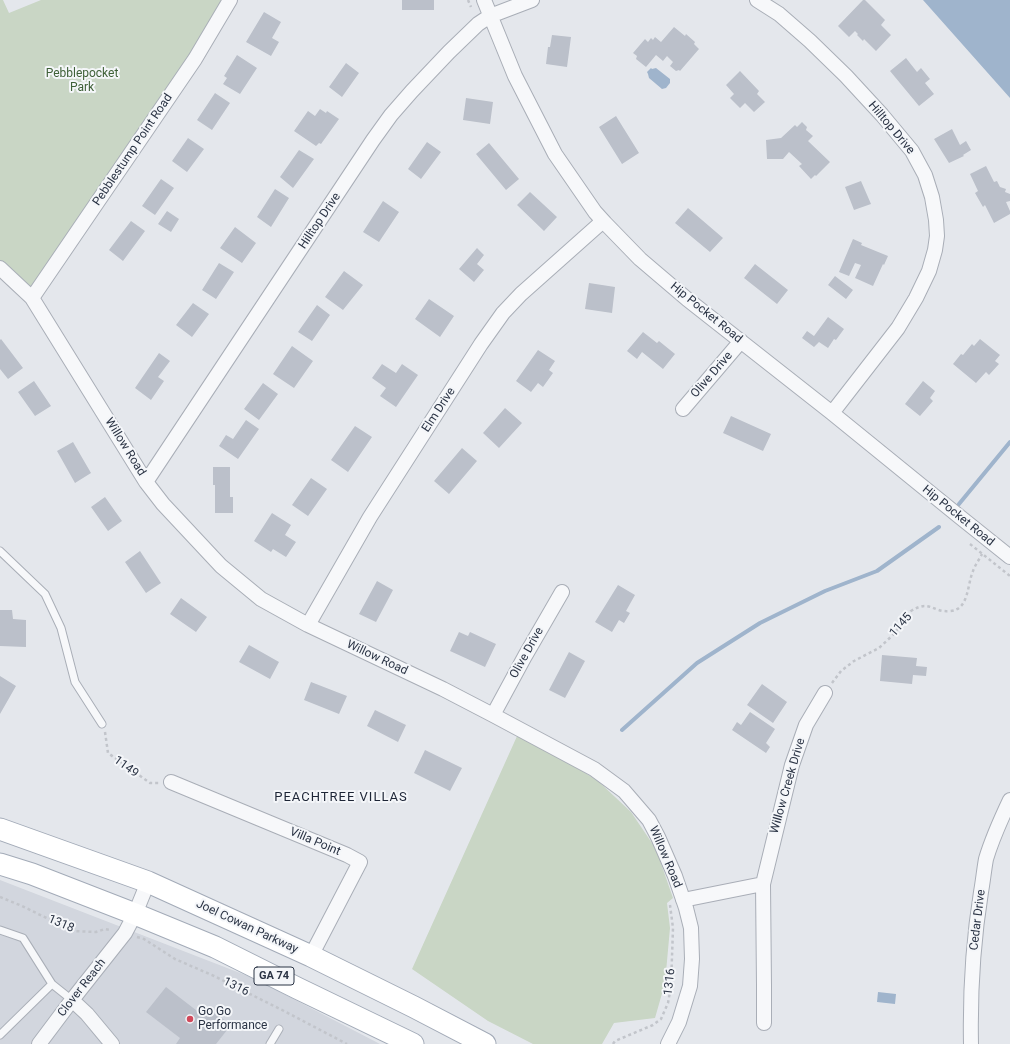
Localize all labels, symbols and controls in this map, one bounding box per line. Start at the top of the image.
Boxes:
park label: Pebblepocket Park [46,67,118,95]
street label: Pebblestump Point Road [90,91,176,209]
street label: Hilltop Drive [865,99,917,157]
street label: Hilltop Drive [296,190,344,252]
street label: Hip Pocket Road [667,280,745,346]
street label: Olive Drive [688,349,736,401]
street label: Elm Drive [419,385,459,435]
street label: Willow Road [101,415,149,479]
street label: Hip Pocket Road [919,483,997,549]
street label: 1145 [887,610,915,640]
street label: Olive Drive [507,625,547,681]
street label: Willow Road [344,638,410,678]
street label: Willow Creek Drive [767,737,809,835]
street label: 1149 [111,753,141,781]
district label: PEACHTREE VILLAS [274,790,408,806]
street label: Willow Road [646,824,684,890]
street label: Villa Point [287,825,343,859]
street label: Cedar Drive [967,889,989,951]
street label: Joel Cowan Parkway [194,897,300,957]
street label: 1318 [46,912,76,936]
street label: Clover Reach [55,956,109,1020]
road number: GA 74 [254,967,294,985]
street label: 1316 [661,968,679,996]
street label: 1316 [221,975,251,999]
place label: Go Go Performance [198,1005,267,1033]
marker: Go Go Performance [185,1014,195,1024]

